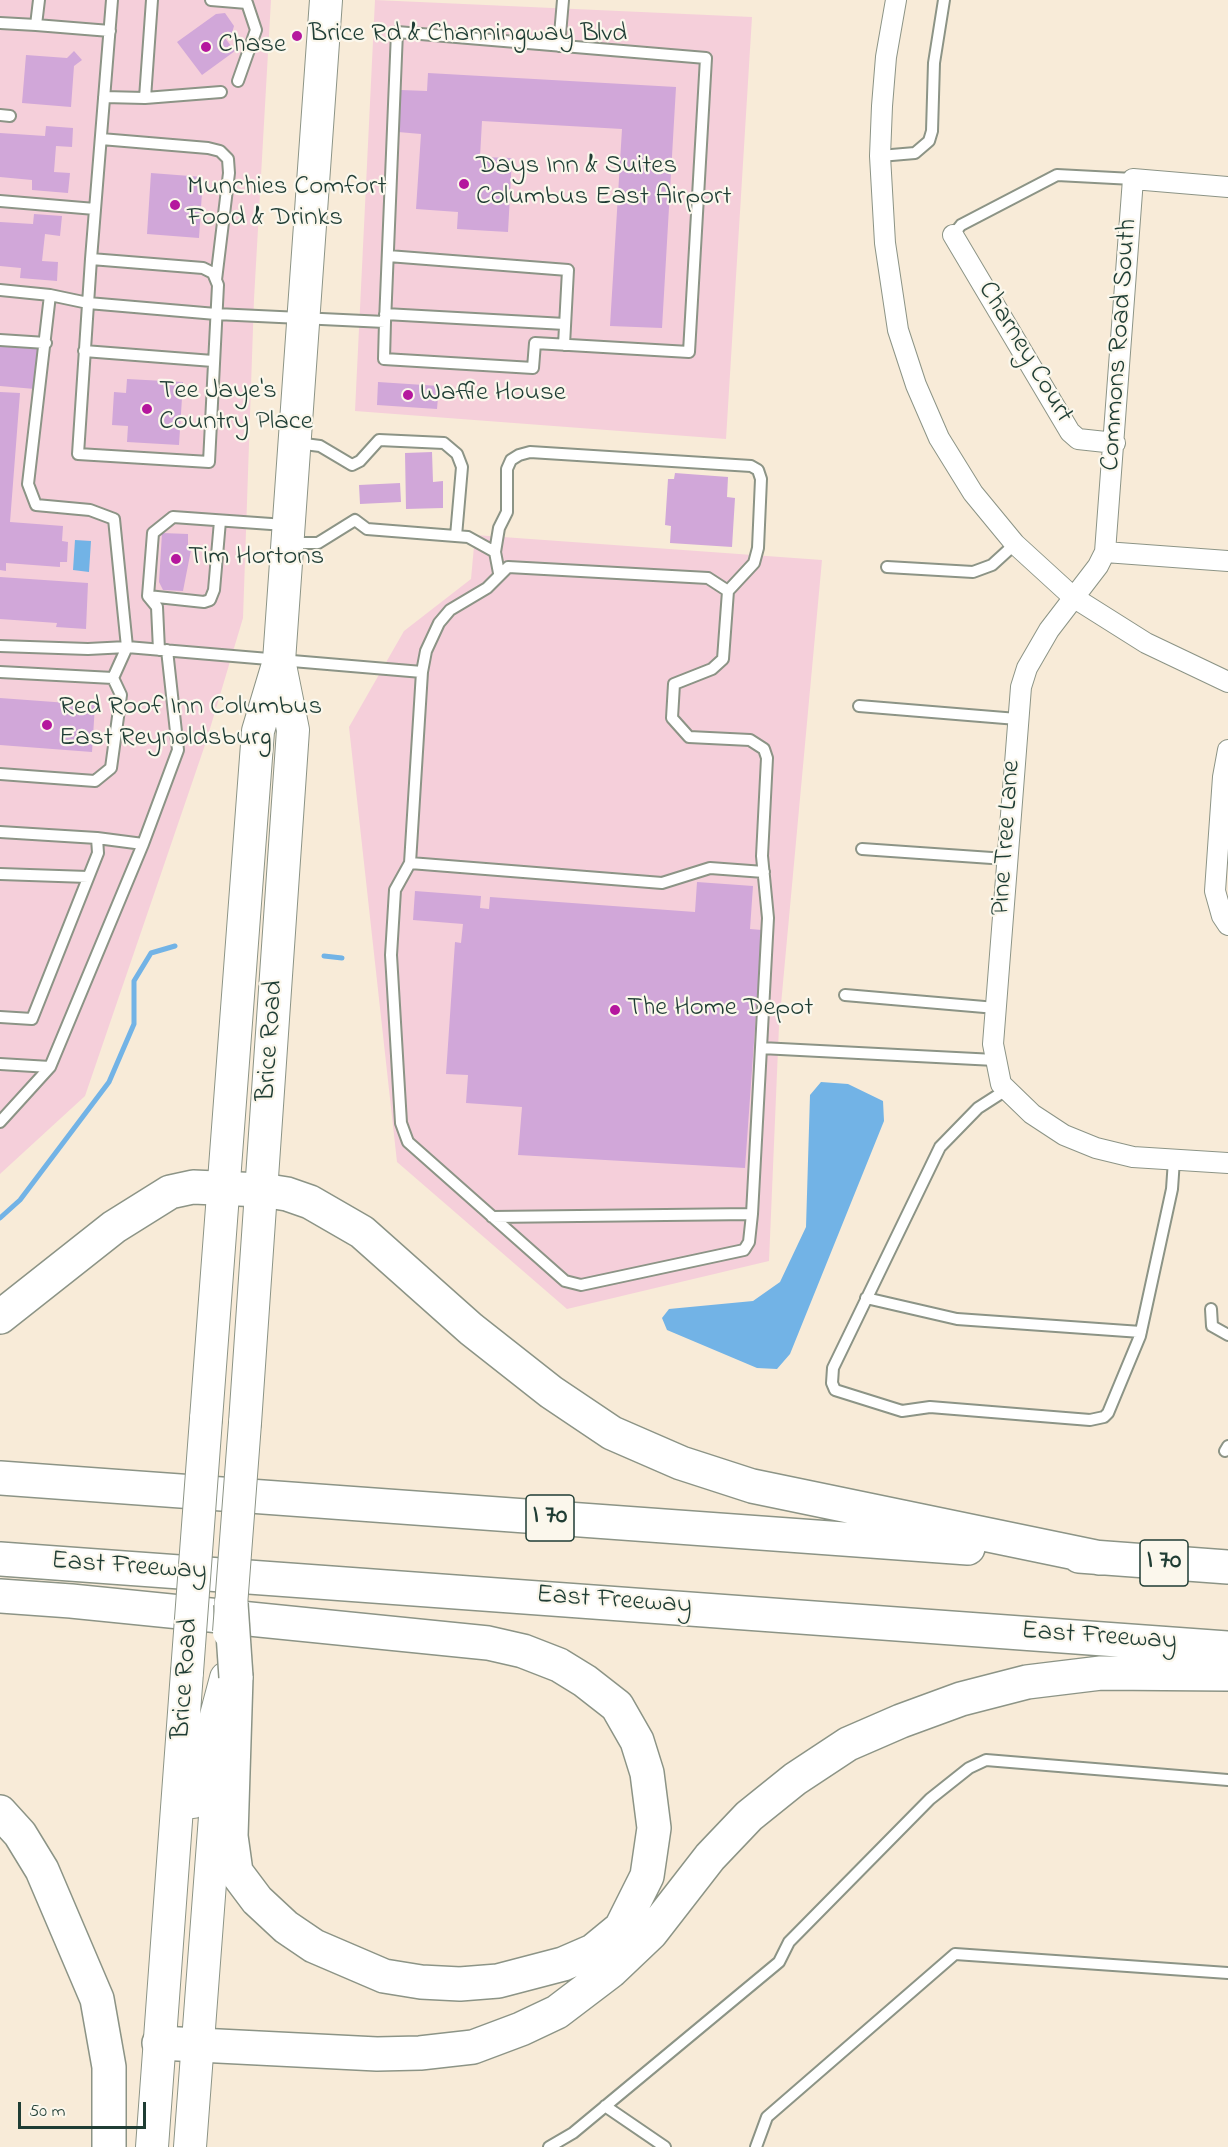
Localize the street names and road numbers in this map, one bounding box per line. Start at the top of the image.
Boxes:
street label: Commons Road South [1096,218,1146,472]
street label: Charney Court [969,276,1079,430]
street label: Pine Tree Lane [986,759,1030,917]
street label: Brice Road [252,980,292,1102]
road number: I 70 [526,1495,574,1541]
road number: I 70 [1140,1540,1188,1586]
street label: East Freeway [50,1546,208,1590]
street label: East Freeway [535,1580,693,1624]
street label: East Freeway [1020,1616,1178,1660]
street label: Brice Road [167,1618,207,1740]

